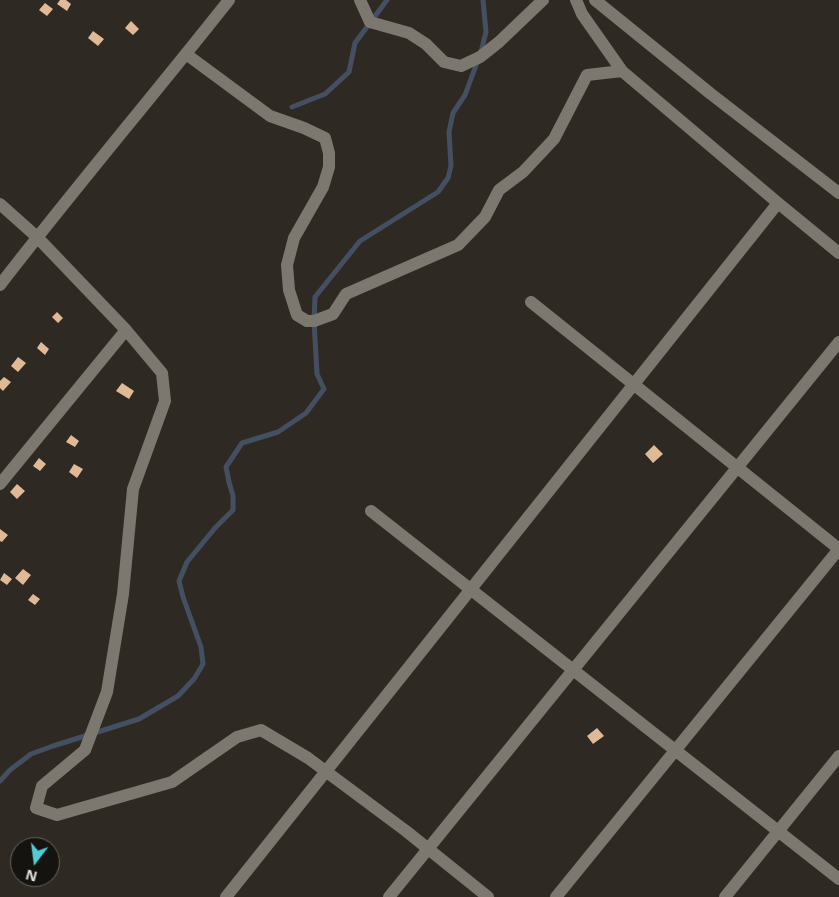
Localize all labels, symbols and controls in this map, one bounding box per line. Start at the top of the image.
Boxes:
north arrow [10,837,60,887]
text: N [23,865,39,887]

